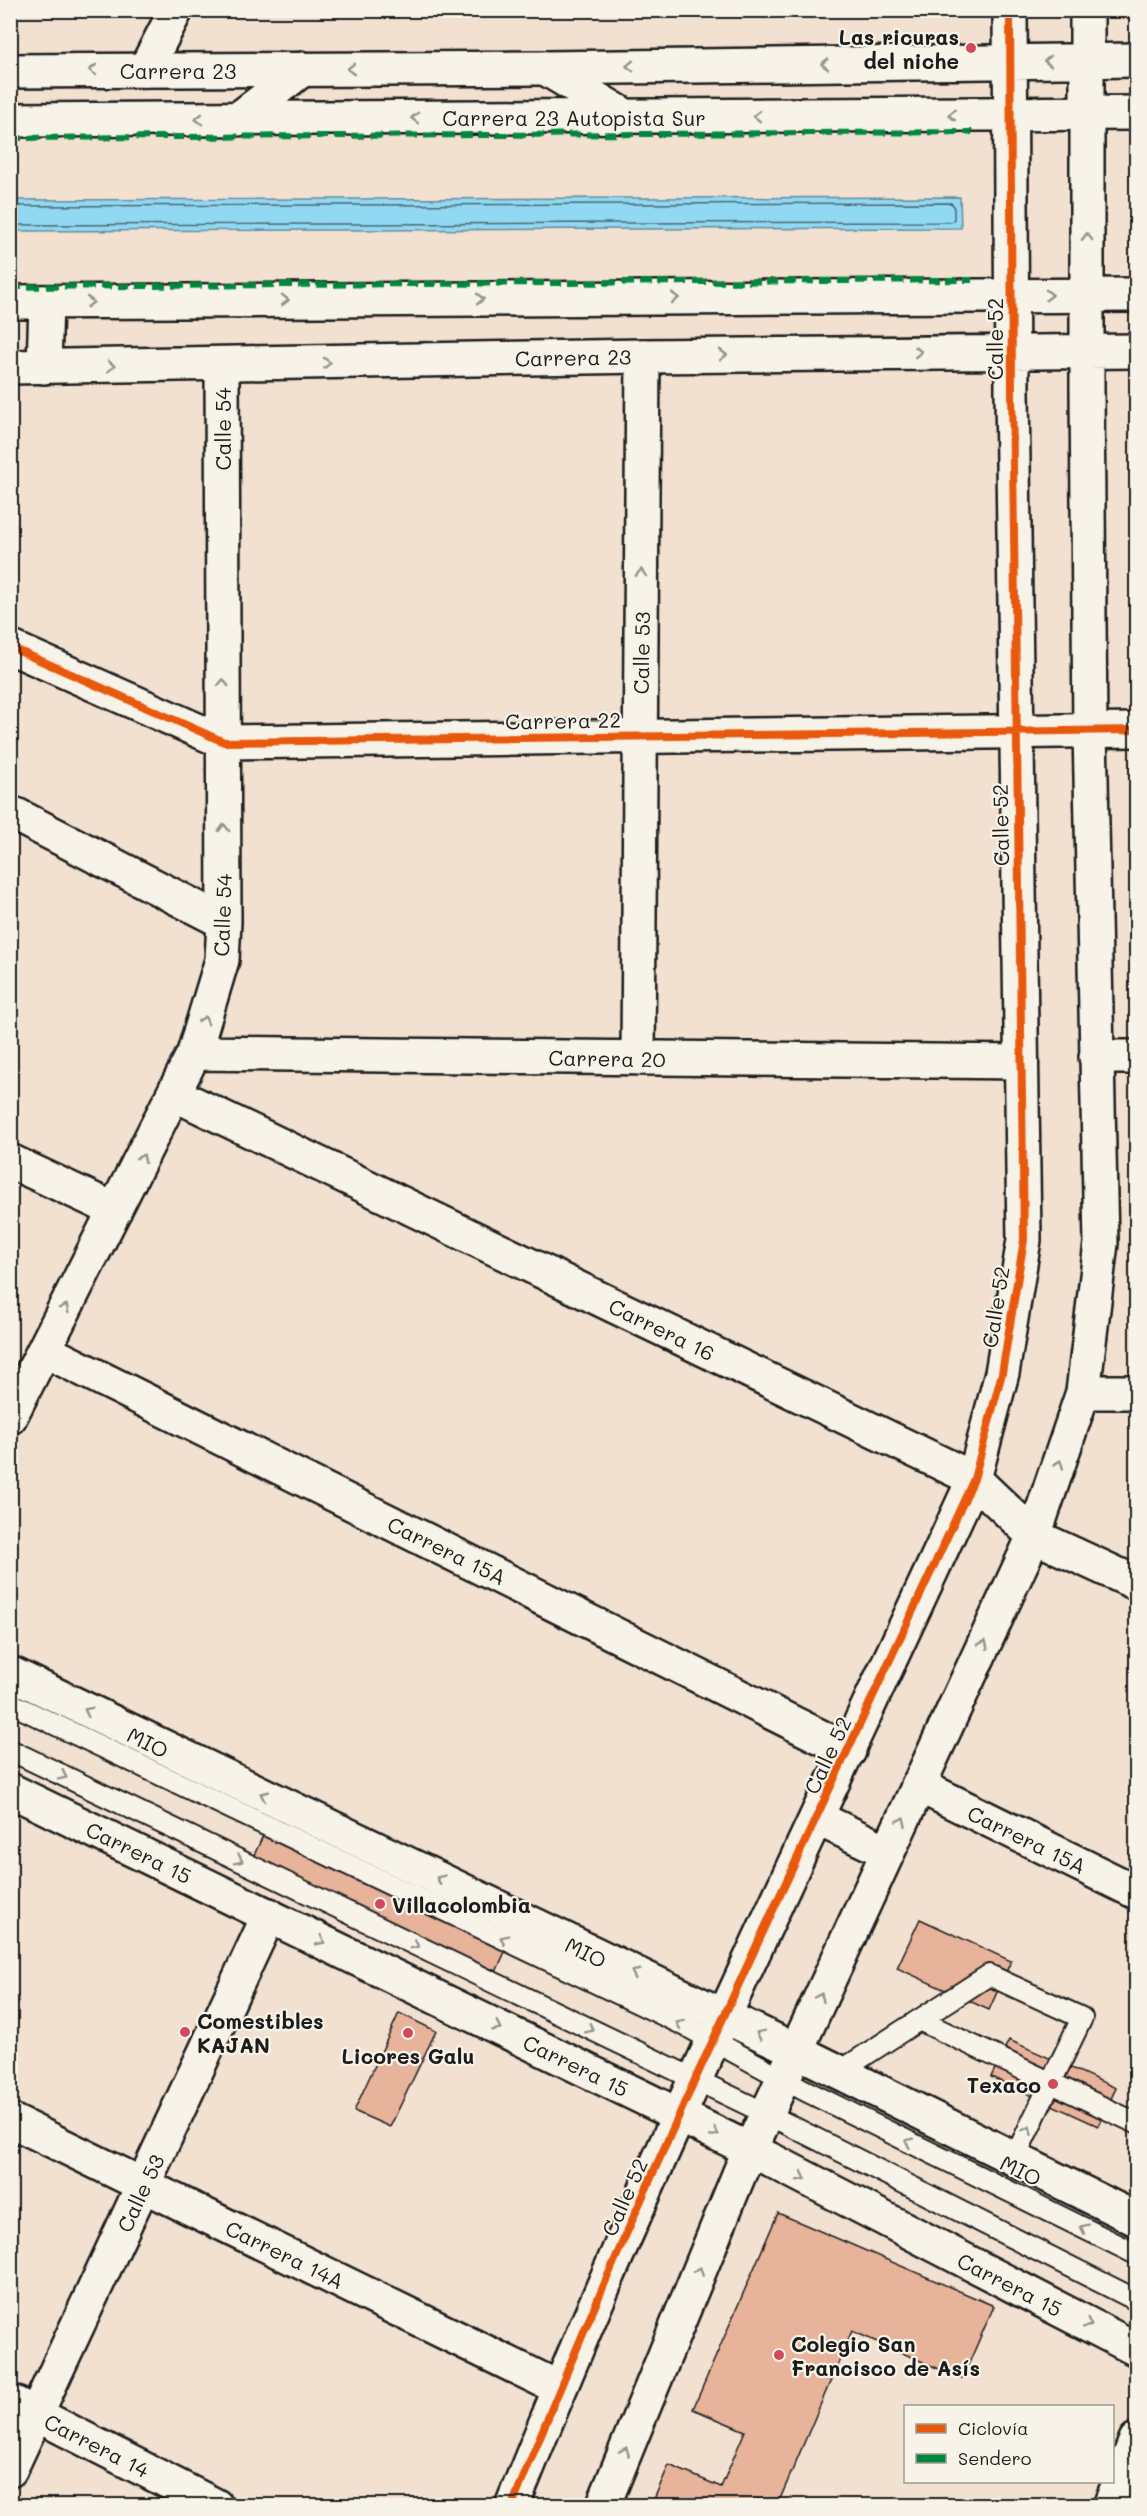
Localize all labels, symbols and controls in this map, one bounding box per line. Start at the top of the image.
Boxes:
place label: Las ricuras del niche [839,23,959,74]
marker: Las ricuras del niche [964,41,978,55]
one-way arrow [1044,55,1053,67]
street label: Carrera 23 [120,57,236,84]
one-way arrow [821,58,830,70]
one-way arrow [626,60,635,72]
one-way arrow [347,63,356,75]
one-way arrow [89,64,98,76]
street label: Carrera 23 Autopista Sur [442,104,706,131]
one-way arrow [948,109,957,121]
one-way arrow [753,110,762,122]
one-way arrow [411,112,420,124]
one-way arrow [195,113,204,125]
one-way arrow [1081,232,1093,241]
one-way arrow [1045,289,1054,301]
one-way arrow [670,291,679,304]
one-way arrow [475,293,484,305]
one-way arrow [280,294,289,306]
one-way arrow [85,296,94,308]
street label: Calle 52 [981,298,1008,380]
street label: Carrera 23 [515,342,631,372]
one-way arrow [913,346,922,358]
one-way arrow [718,349,727,361]
one-way arrow [322,356,331,369]
one-way arrow [106,360,115,372]
street label: Calle 54 [209,387,236,470]
one-way arrow [635,569,647,578]
street label: Calle 53 [627,611,655,695]
one-way arrow [217,679,229,688]
street label: Carrera 22 [505,705,621,735]
street label: Calle 52 [986,784,1014,866]
one-way arrow [218,824,230,833]
street label: Calle 54 [207,872,237,957]
one-way arrow [197,1015,209,1026]
street label: Carrera 20 [548,1043,666,1073]
one-way arrow [134,1154,146,1165]
street label: Calle 52 [975,1264,1015,1350]
street label: Carrera 16 [605,1292,719,1366]
one-way arrow [58,1304,69,1315]
one-way arrow [1051,1459,1064,1470]
street label: Carrera 15A [383,1510,511,1590]
one-way arrow [976,1639,988,1650]
one-way arrow [84,1706,95,1718]
street label: Calle 52 [797,1712,857,1798]
street label: MIO [123,1721,173,1763]
one-way arrow [57,1768,68,1780]
one-way arrow [260,1791,271,1802]
street label: Carrera 15A [963,1799,1091,1879]
street label: Carrera 15 [82,1815,196,1889]
one-way arrow [895,1816,907,1827]
one-way arrow [233,1853,244,1865]
one-way arrow [435,1875,446,1887]
place label: Villacolombia [392,1891,531,1918]
marker: Villacolombia [373,1897,387,1911]
street label: MIO [561,1931,611,1973]
one-way arrow [315,1933,326,1945]
one-way arrow [500,1935,511,1947]
one-way arrow [408,1937,419,1949]
one-way arrow [630,1968,641,1980]
one-way arrow [812,1993,824,2004]
place label: Comestibles KAJAN [197,2007,324,2058]
one-way arrow [490,2019,501,2031]
one-way arrow [675,2019,686,2031]
one-way arrow [584,2022,595,2033]
marker: Comestibles KAJAN [178,2025,192,2039]
marker: Licores Galu [401,2026,415,2040]
street label: Carrera 15 [519,2028,633,2102]
one-way arrow [756,2029,767,2041]
place label: Licores Galu [342,2042,474,2069]
place label: Texaco [967,2071,1041,2098]
marker: Texaco [1046,2077,1060,2091]
one-way arrow [1020,2125,1032,2136]
one-way arrow [708,2126,719,2138]
one-way arrow [905,2137,916,2149]
street label: MIO [996,2149,1046,2191]
street label: Calle 53 [110,2150,170,2236]
street label: Calle 52 [595,2154,653,2240]
one-way arrow [796,2169,807,2181]
street label: Carrera 14A [221,2214,349,2294]
one-way arrow [1080,2224,1090,2235]
street label: Carrera 15 [953,2246,1067,2322]
one-way arrow [692,2266,704,2277]
one-way arrow [1081,2316,1092,2328]
place label: Colegio San Francisco de Asís [791,2330,980,2381]
marker: Colegio San Francisco de Asís [772,2348,786,2362]
legend [904,2405,1114,2483]
street label: Carrera 14 [40,2407,155,2483]
text: Ciclovía [958,2416,1029,2440]
text: Sendero [958,2446,1032,2470]
one-way arrow [618,2447,630,2458]

